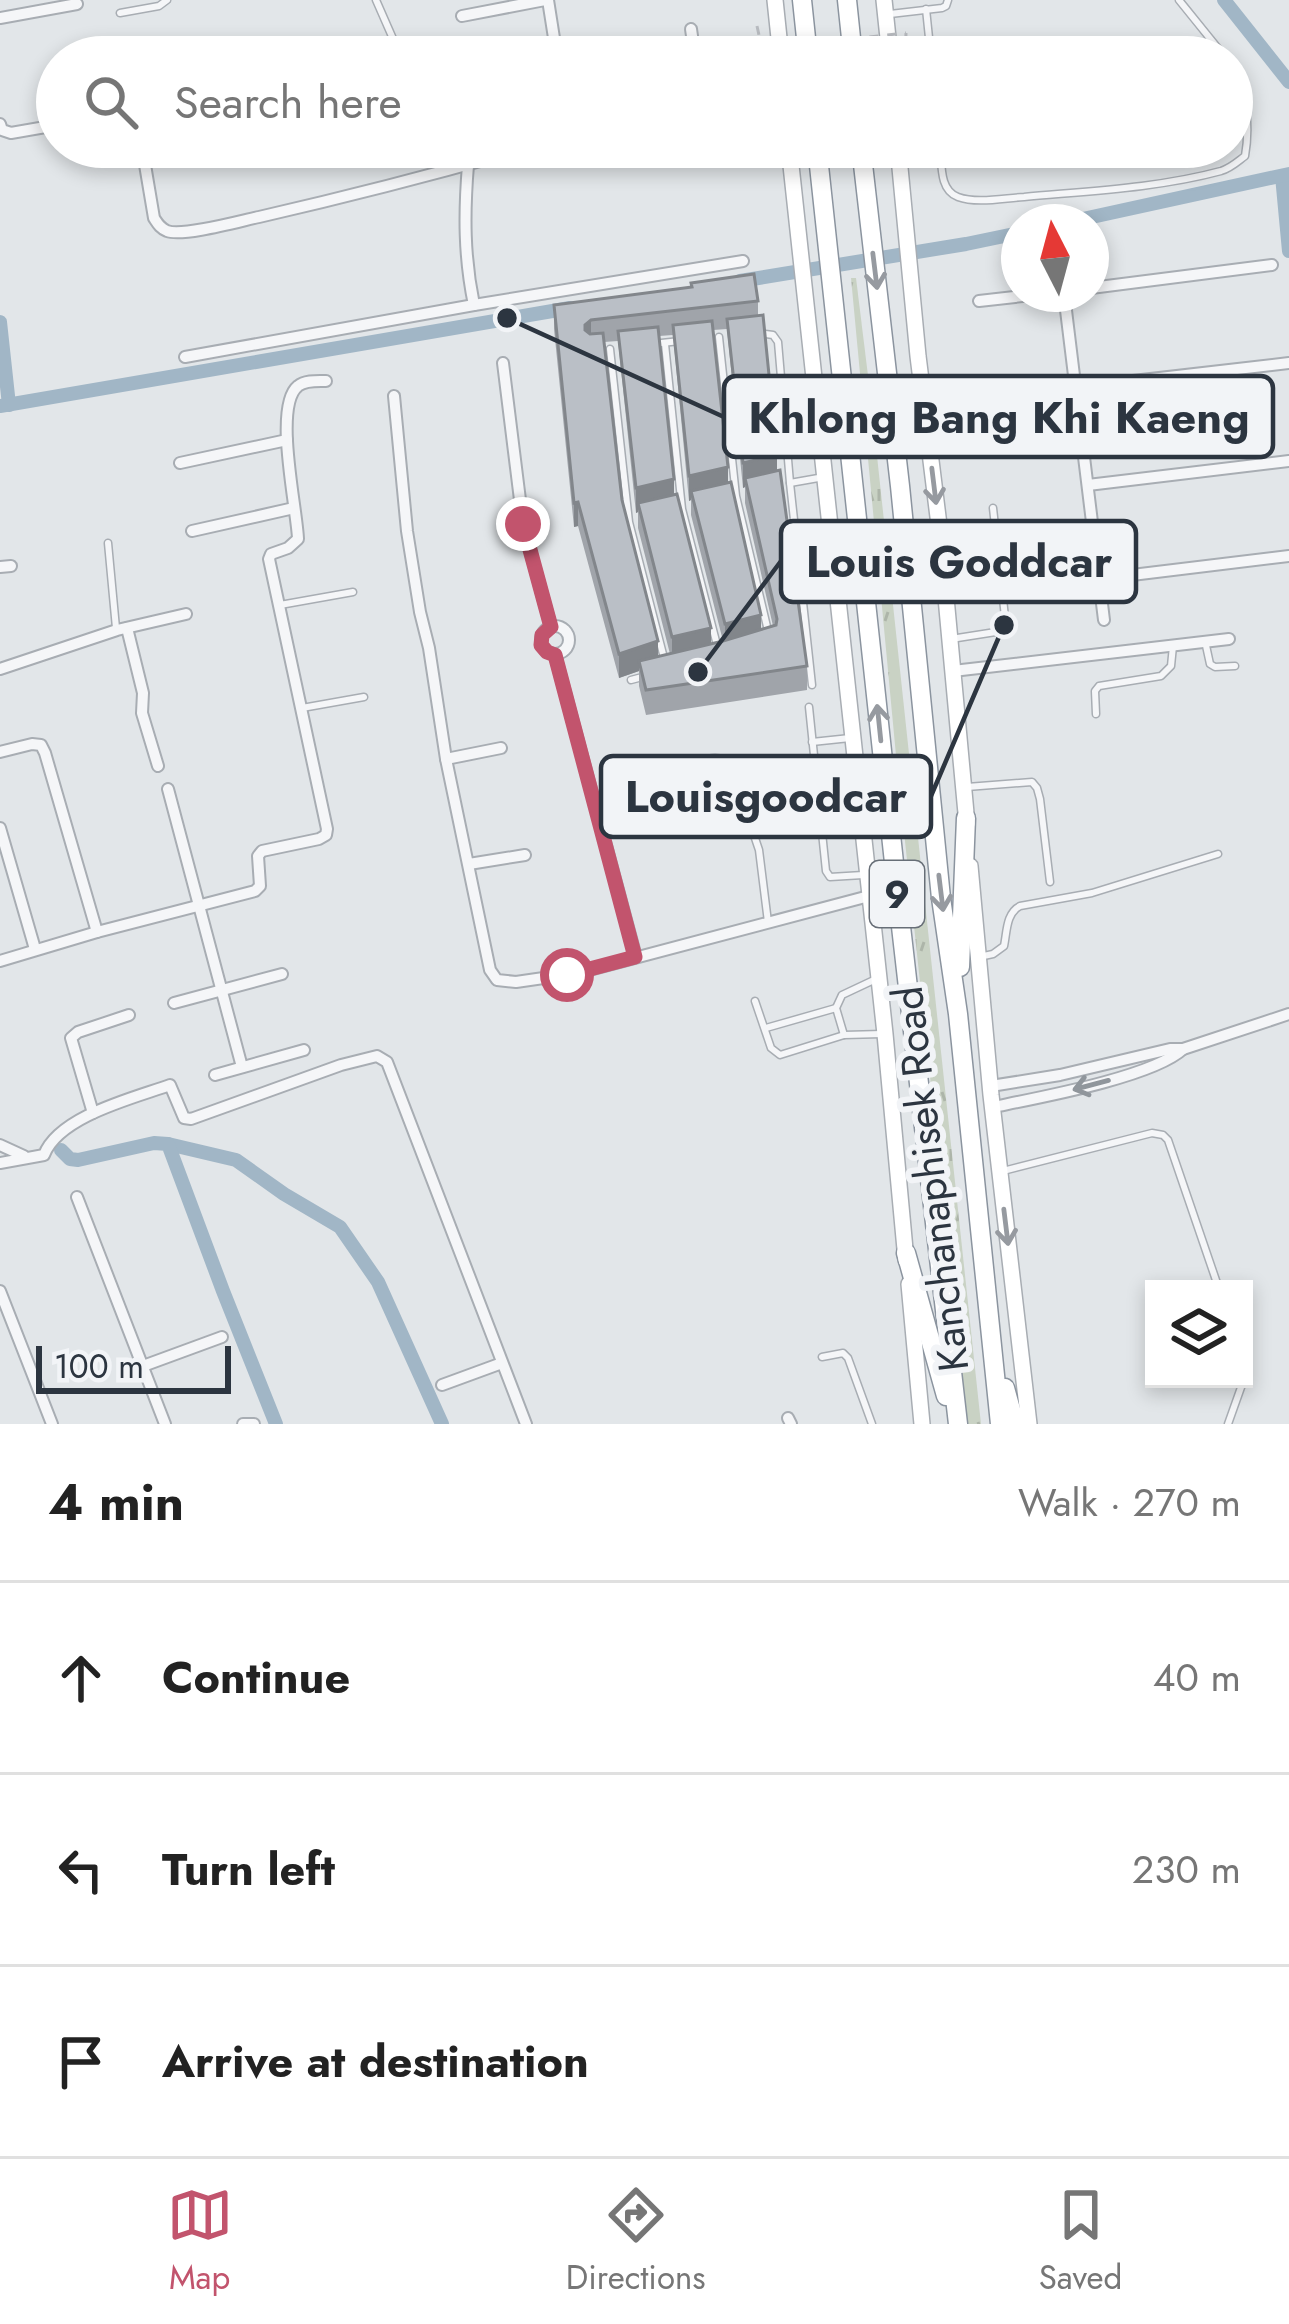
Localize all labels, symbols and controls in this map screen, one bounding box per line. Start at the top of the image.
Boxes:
search box [36,36,1253,168]
icon: search [78,69,144,135]
text: Search here [174,70,402,135]
north arrow [1001,204,1109,312]
one-way arrow [864,251,886,290]
callout: Khlong Bang Khi Kaeng [724,376,1273,457]
text: Khlong Bang Khi Kaeng [748,385,1250,450]
one-way arrow [923,466,945,505]
route end [496,497,550,551]
callout: Louis Goddcar [781,521,1136,602]
text: Louis Goddcar [806,529,1113,594]
one-way arrow [867,705,890,744]
callout: Louisgoodcar [601,756,931,837]
text: Louisgoodcar [625,764,908,829]
road number: 9 [870,861,924,927]
one-way arrow [930,873,953,912]
route start [540,948,594,1002]
street label: Kanchanaphisek Road [877,983,984,1375]
one-way arrow [1072,1075,1110,1097]
one-way arrow [996,1207,1018,1246]
map controls [1145,1280,1253,1388]
button: layers [1145,1280,1253,1388]
scale bar [36,1340,231,1393]
text: 100 m [54,1343,144,1390]
text: 4 min [48,1465,184,1539]
text: Walk · 270 m [1018,1474,1241,1531]
icon: ahead [48,1645,114,1711]
text: Continue [162,1645,350,1710]
text: 40 m [1153,1649,1241,1706]
icon: left [48,1837,114,1903]
text: Turn left [162,1837,335,1902]
text: 230 m [1132,1841,1241,1898]
icon: arrive [48,2029,114,2095]
text: Arrive at destination [162,2029,589,2094]
tab: Map [167,2182,233,2301]
tab: Directions [566,2182,706,2301]
tab: Saved [1039,2182,1122,2301]

